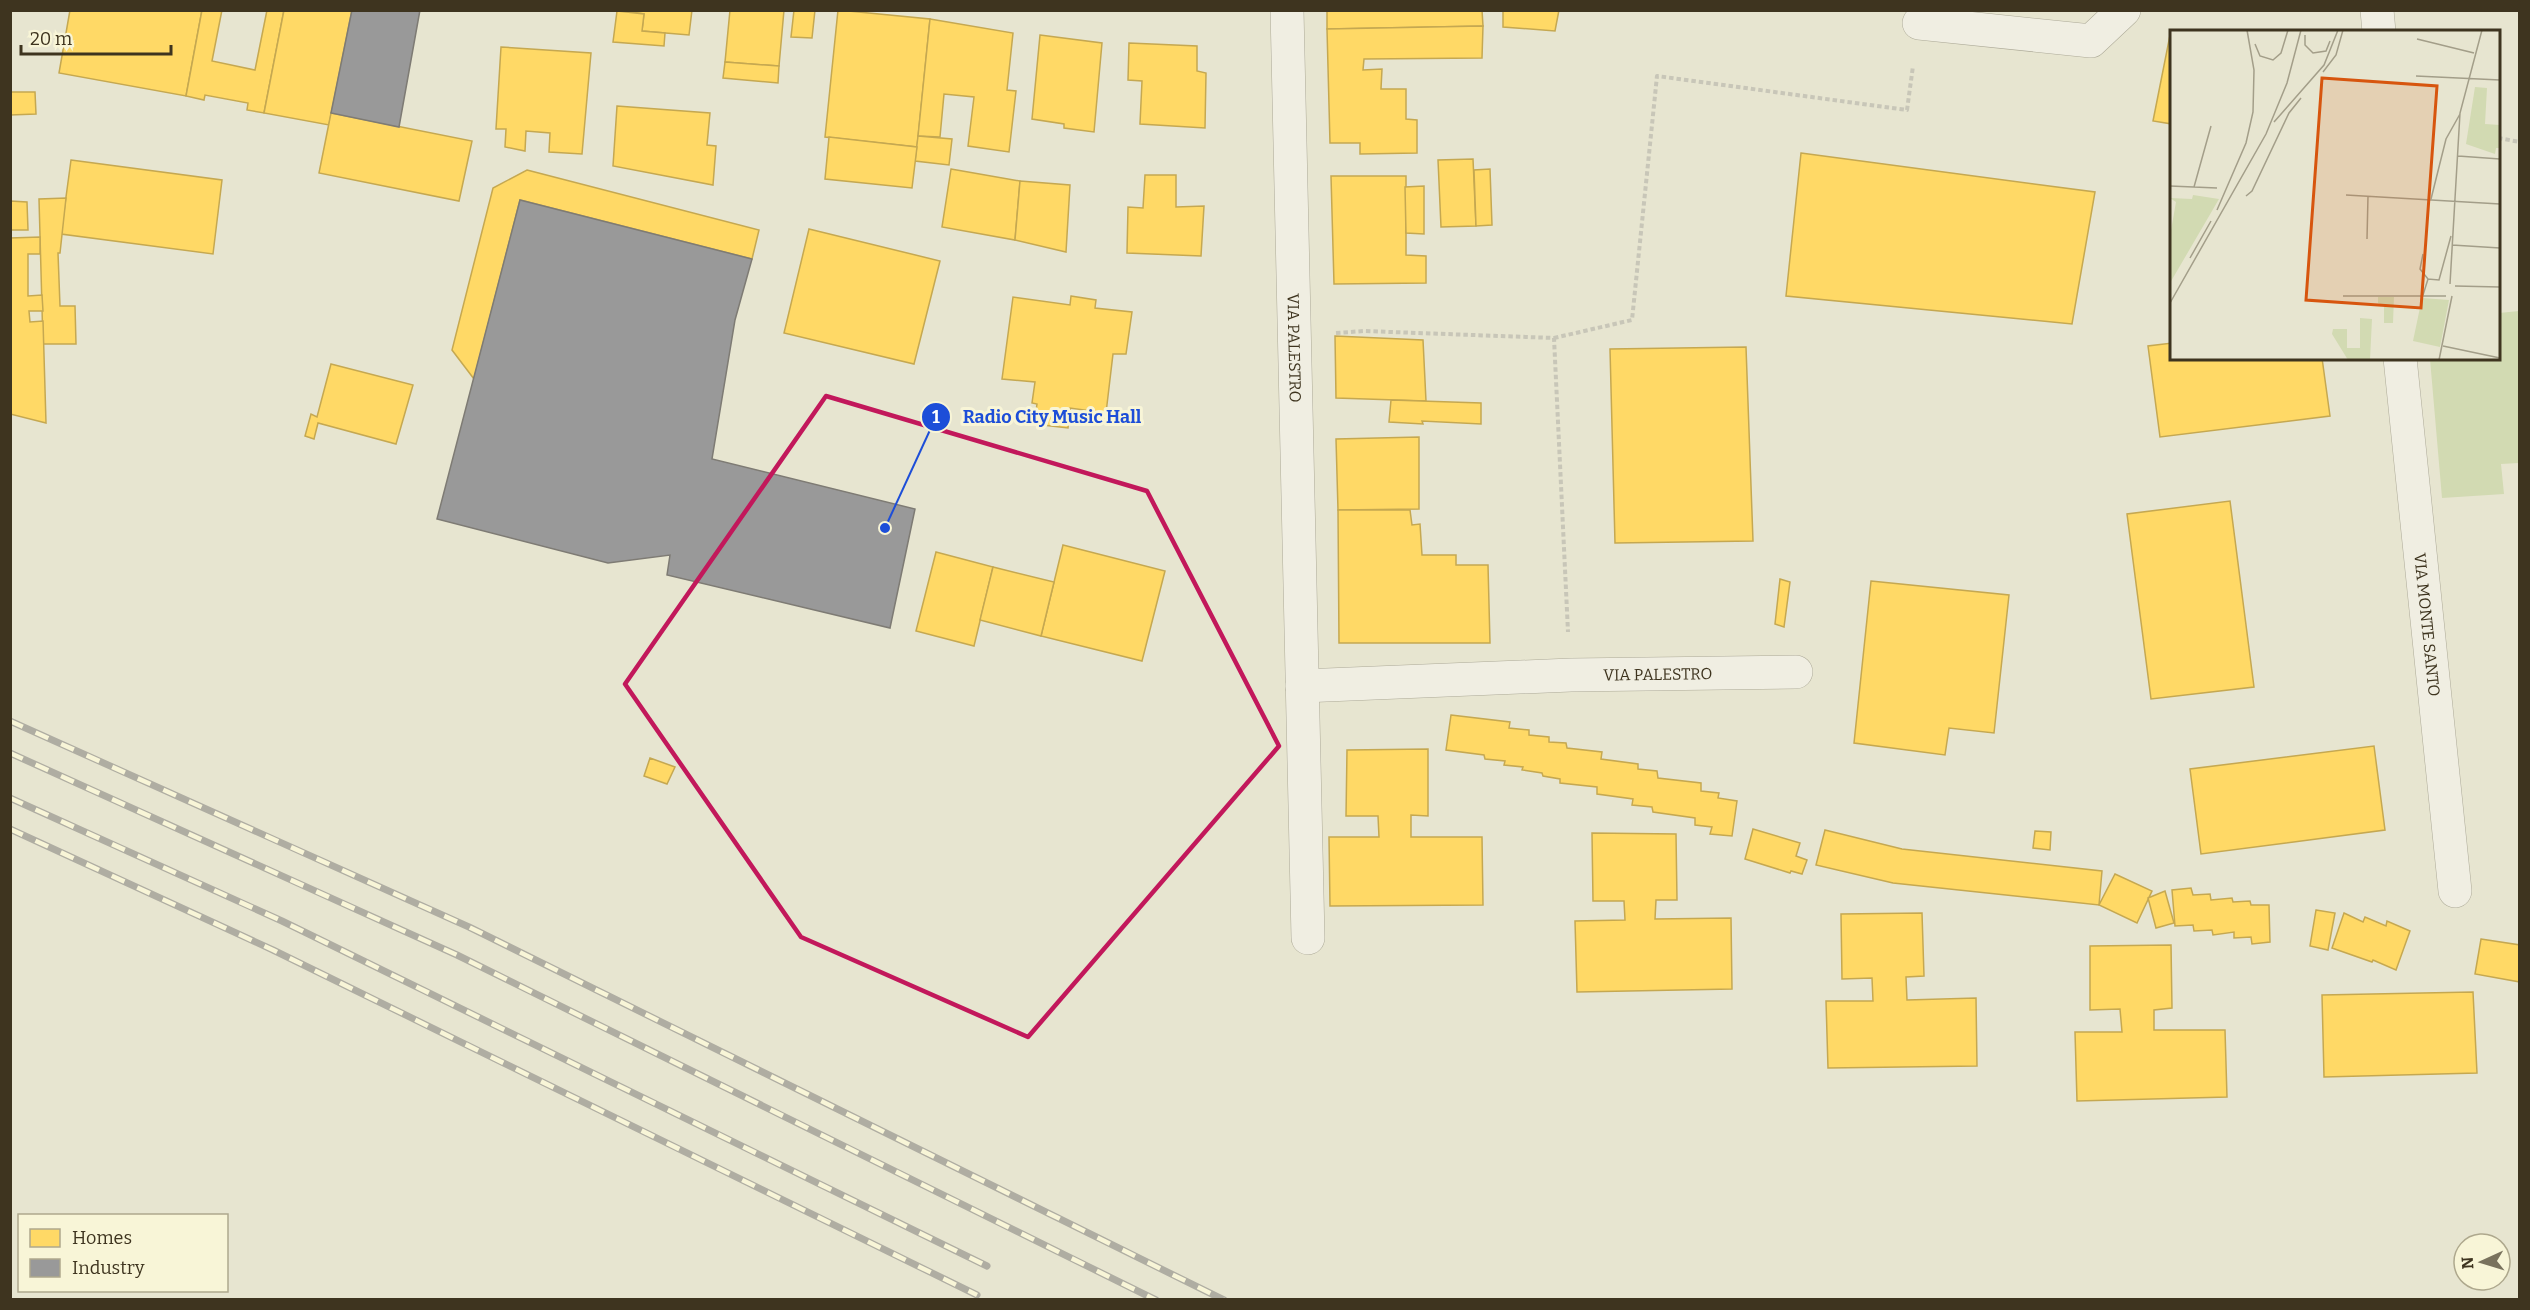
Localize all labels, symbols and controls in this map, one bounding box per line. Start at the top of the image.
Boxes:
scale bar [21,18,171,56]
text: 20 m [30,28,72,50]
inset map [2170,30,2500,360]
street label: VIA PALESTRO [1283,293,1305,403]
callout: Radio City Music Hall [921,399,1153,435]
text: 1 [932,406,940,428]
text: Radio City Music Hall [963,406,1142,428]
street label: VIA MONTE SANTO [2410,552,2444,697]
street label: VIA PALESTRO [1603,664,1712,685]
legend [18,1214,228,1292]
text: Homes [72,1227,132,1249]
north arrow [2452,1232,2512,1292]
text: N [2458,1256,2477,1270]
text: Industry [72,1257,145,1279]

